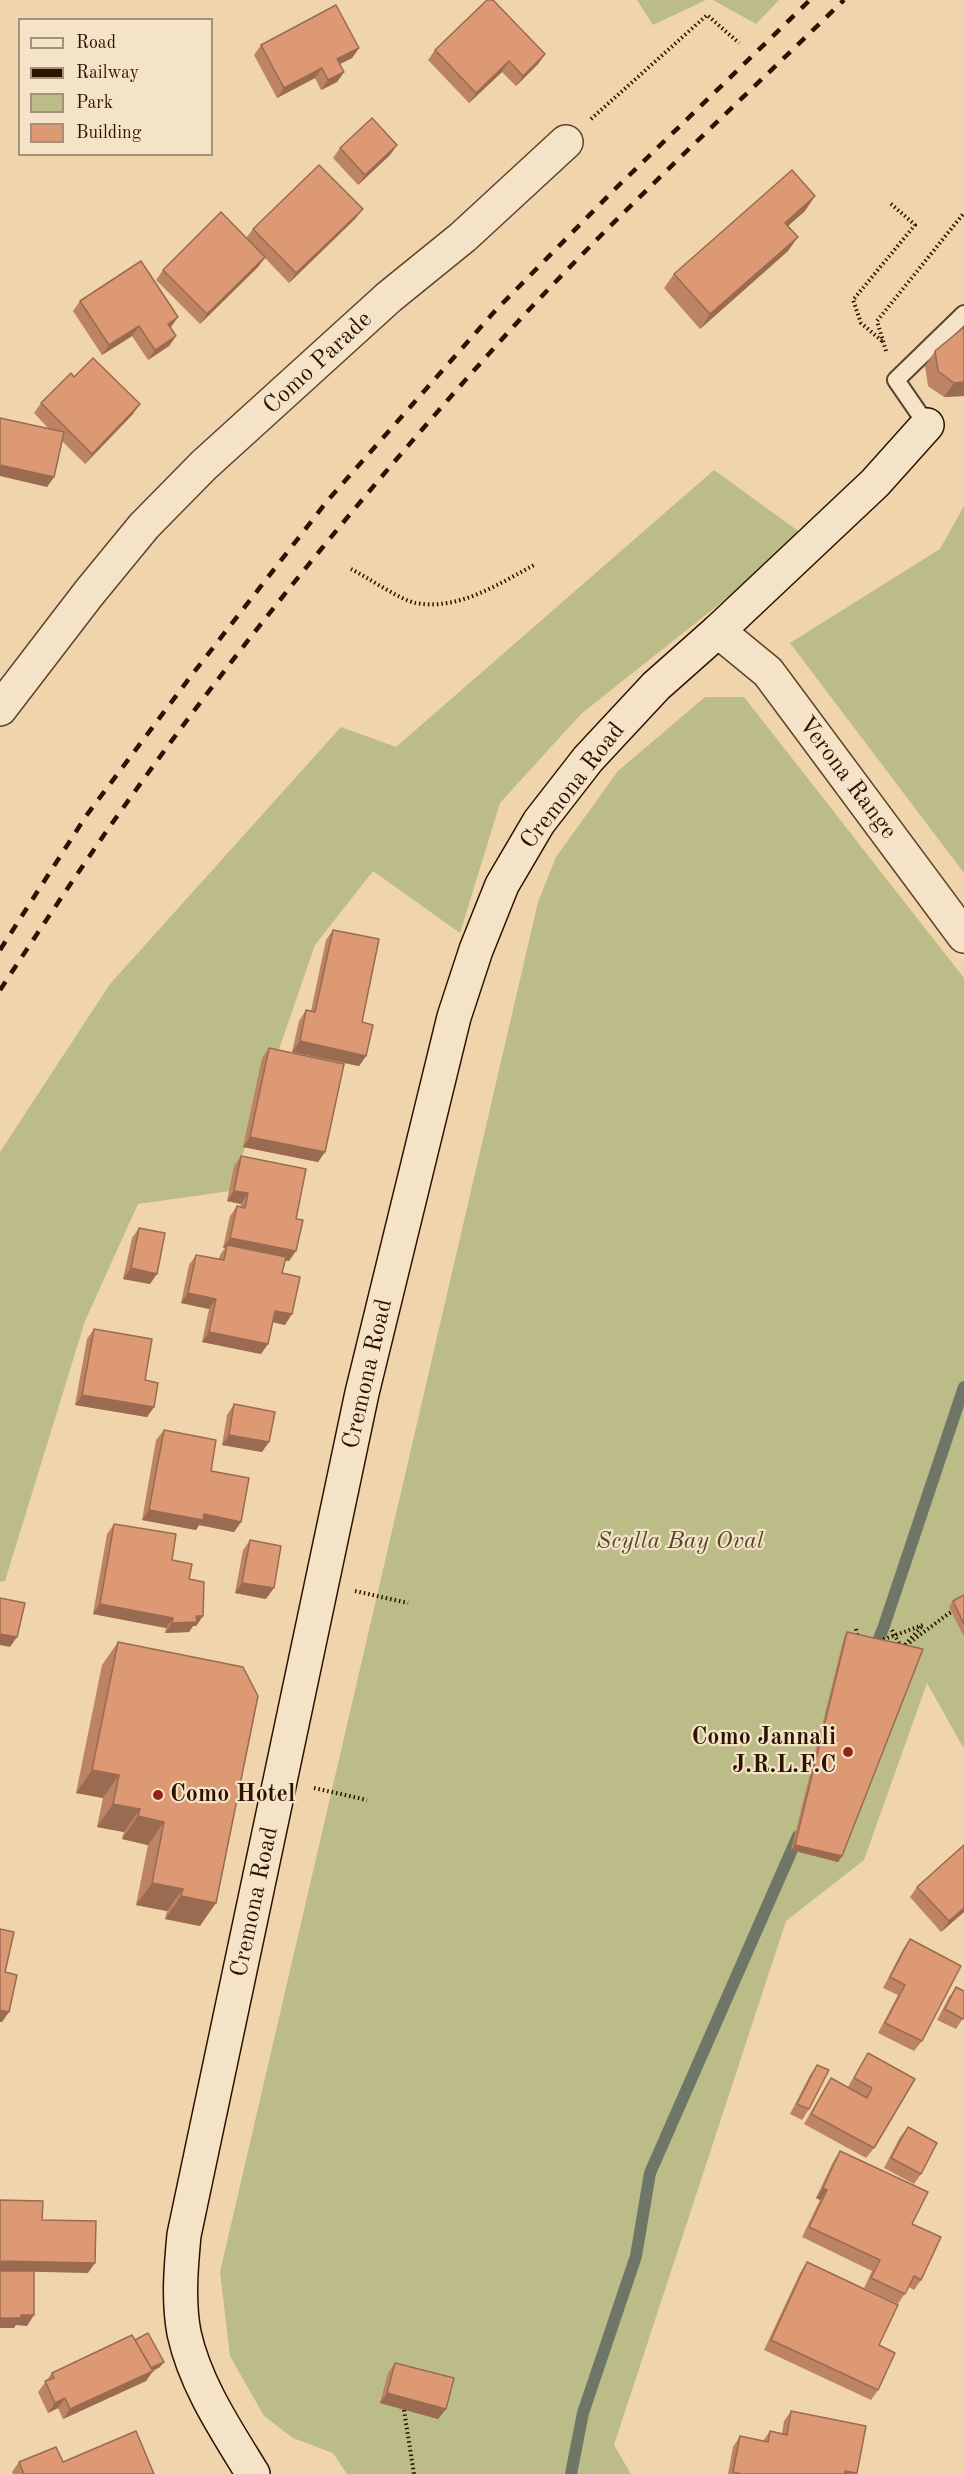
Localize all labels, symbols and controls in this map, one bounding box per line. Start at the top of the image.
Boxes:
legend [18,18,213,156]
text: Road [76,34,116,52]
text: Railway [76,64,139,82]
text: Park [76,94,113,112]
text: Building [76,124,141,142]
street label: Como Parade [258,305,378,421]
street label: Verona Range [791,711,903,845]
street label: Cremona Road [515,717,631,855]
street label: Cremona Road [337,1296,399,1452]
park label: Scylla Bay Oval [596,1528,764,1556]
place label: Como Jannali J.R.L.F.C [692,1724,836,1780]
marker: Como Jannali J.R.L.F.C [841,1745,855,1759]
place label: Como Hotel [170,1781,295,1809]
marker: Como Hotel [151,1788,165,1802]
street label: Cremona Road [225,1824,285,1980]

